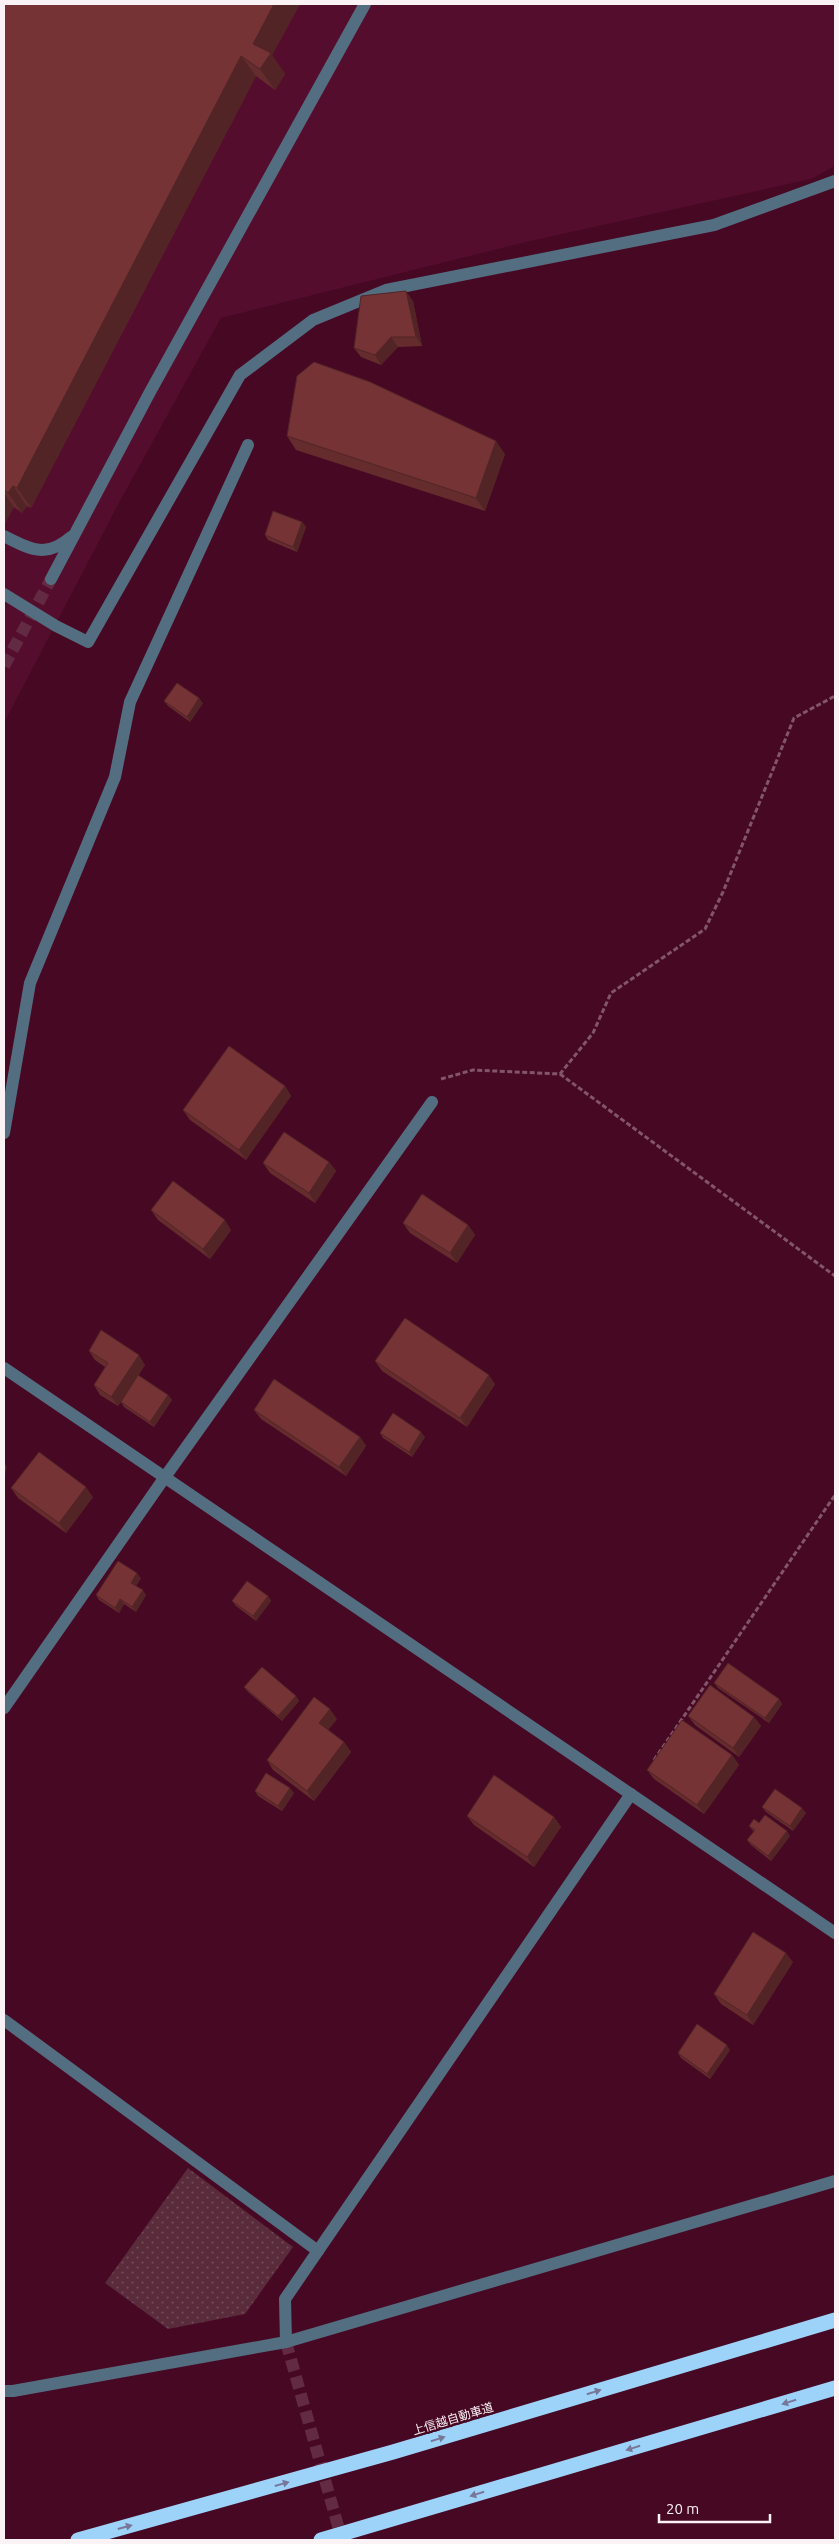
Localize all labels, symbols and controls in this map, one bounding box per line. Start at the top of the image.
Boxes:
one-way arrow [586,2388,601,2396]
one-way arrow [781,2398,796,2406]
street label: 上信越自動車道 [411,2400,495,2437]
one-way arrow [431,2434,446,2442]
one-way arrow [625,2444,640,2452]
one-way arrow [274,2479,289,2487]
one-way arrow [469,2491,484,2499]
scale bar [659,2492,770,2524]
text: 20 m [666,2500,699,2517]
one-way arrow [118,2523,133,2531]

